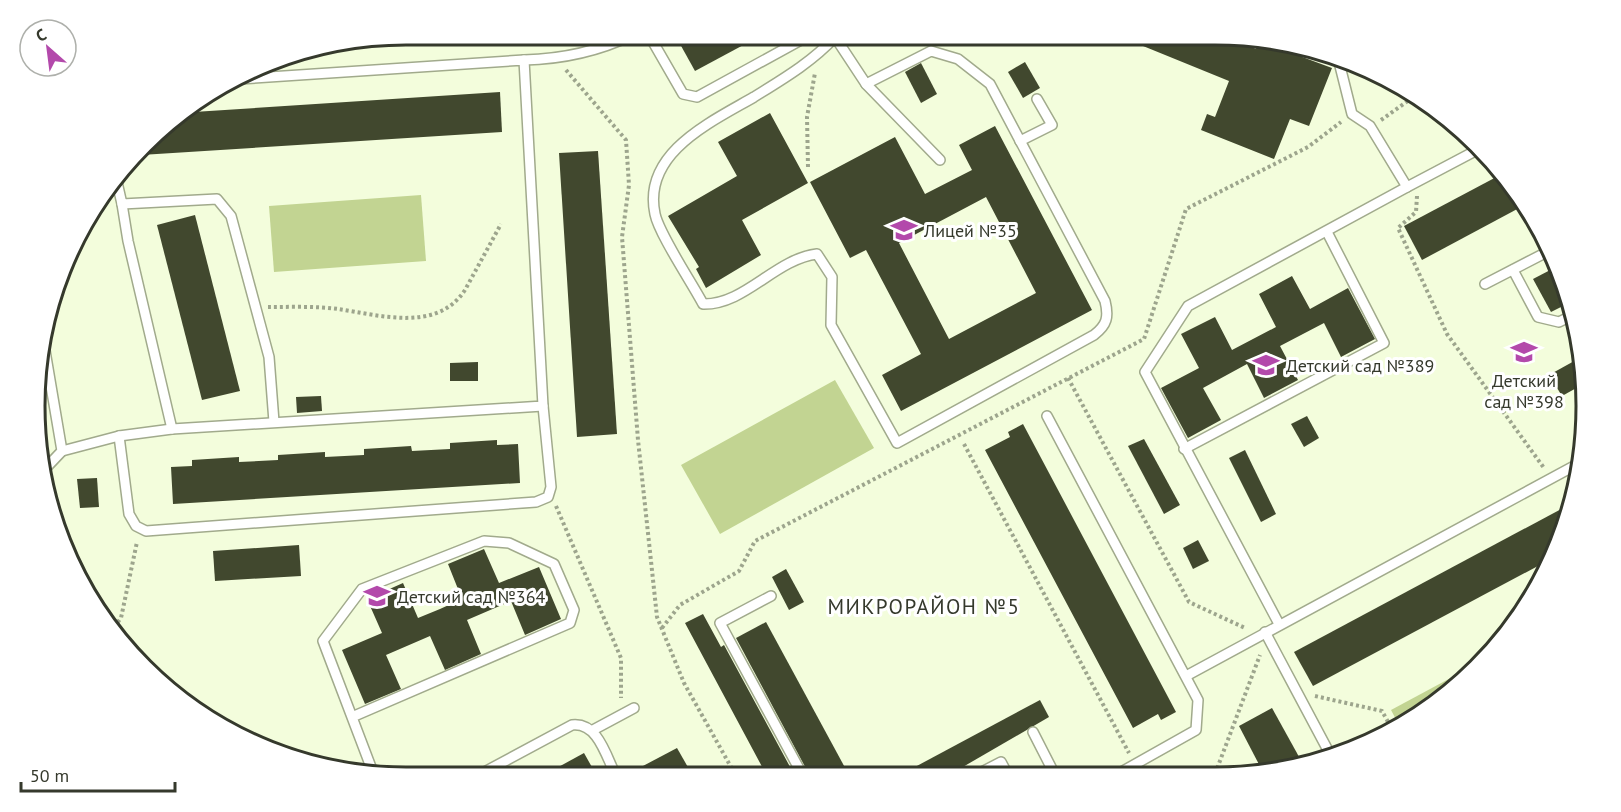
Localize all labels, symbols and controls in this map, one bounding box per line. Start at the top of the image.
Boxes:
north arrow [18,18,78,78]
text: С [32,24,50,46]
school or university icon: Лицей №35 [889,215,919,245]
place label: Лицей №35 [923,219,1017,242]
school or university icon: Детский сад №398 [1509,337,1539,367]
school or university icon: Детский сад №389 [1251,350,1281,380]
place label: Детский сад №389 [1286,354,1434,377]
place label: Детский сад №398 [1484,369,1564,413]
school or university icon: Детский сад №364 [362,581,392,611]
place label: Детский сад №364 [397,585,545,608]
district label: МИКРОРАЙОН №5 [828,593,1020,620]
scale bar [21,755,176,793]
text: 50 m [30,764,69,787]

